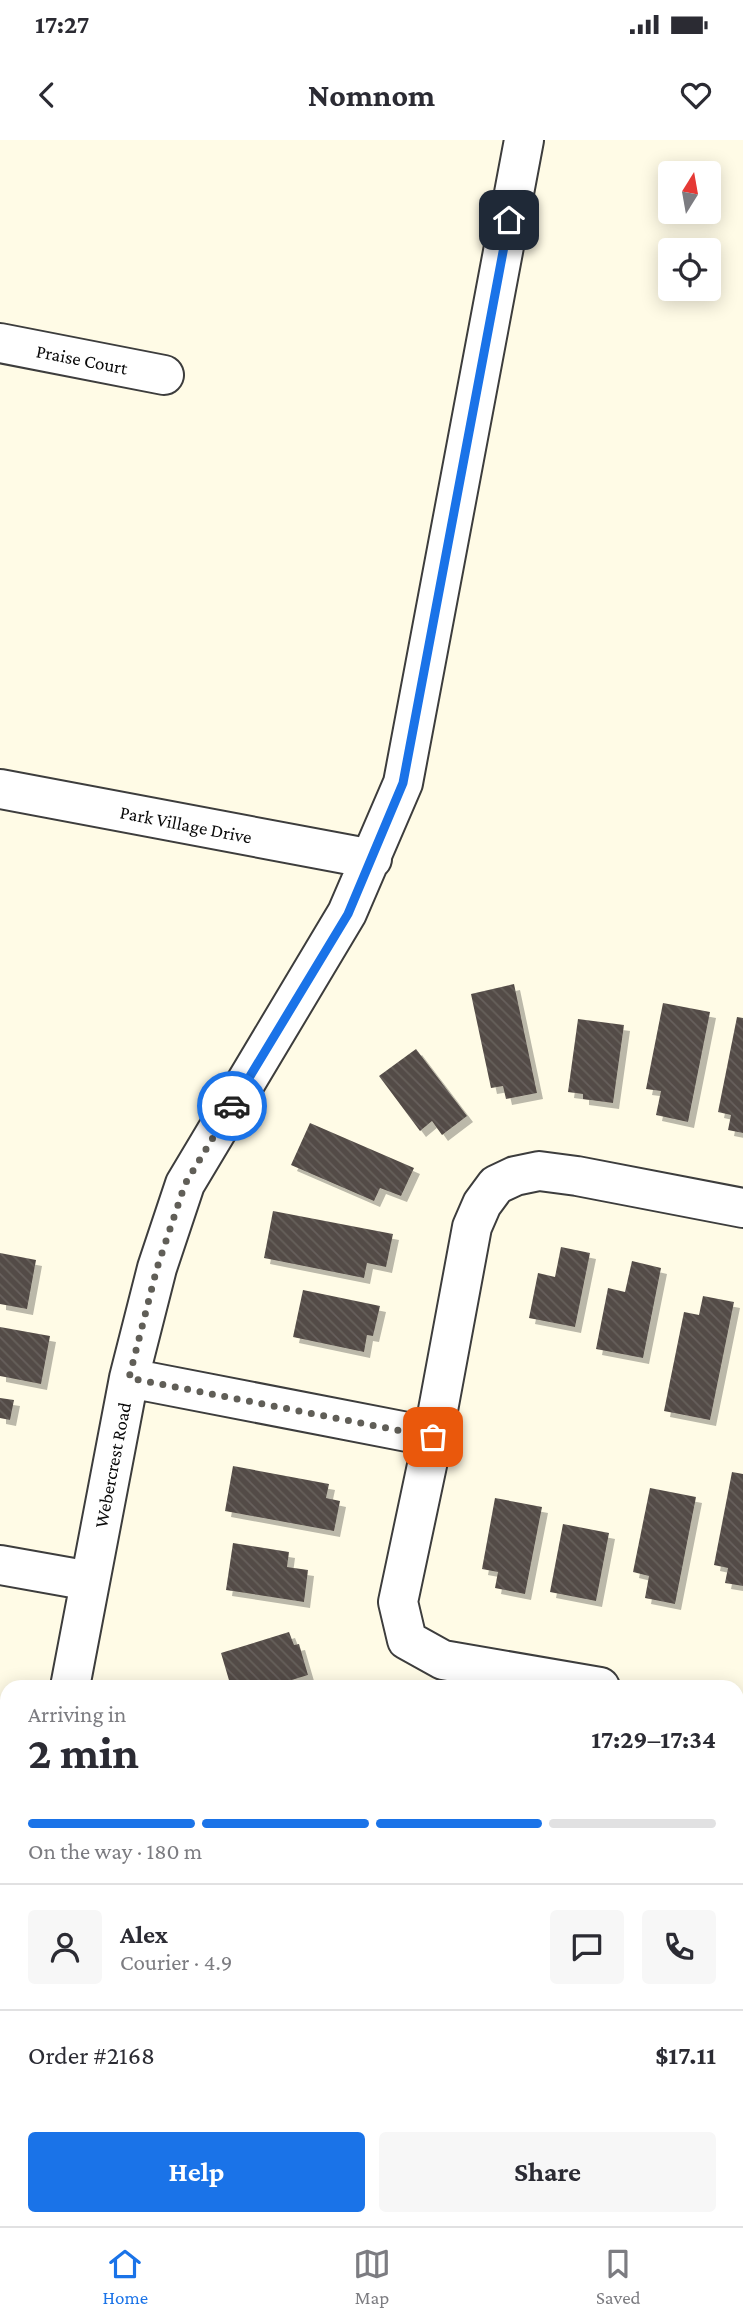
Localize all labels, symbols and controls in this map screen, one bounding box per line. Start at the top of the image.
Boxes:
text: 17:27 [35,10,89,39]
icon: back [28,76,66,114]
icon: heart [677,76,715,114]
text: Nomnom [308,77,435,113]
north arrow [658,161,721,224]
map controls [658,161,721,301]
pin [479,190,539,250]
icon: home [490,201,528,239]
button: locate [658,238,721,301]
street label: Praise Court [34,340,130,379]
street label: Park Village Drive [118,801,254,848]
courier [197,1071,267,1141]
icon: car [213,1087,251,1125]
street label: Webercrest Road [90,1400,135,1530]
pin [403,1407,463,1467]
icon: bag [414,1418,452,1456]
text: Arriving in [28,1701,126,1727]
text: 17:29–17:34 [591,1725,716,1754]
text: 2 min [28,1727,139,1778]
text: On the way · 180 m [28,1838,202,1864]
button: person [28,1910,102,1984]
button: chat [550,1910,624,1984]
button: phone [642,1910,716,1984]
text: Alex [120,1920,168,1949]
text: Courier · 4.9 [120,1949,232,1975]
text: Order #2168 [28,2041,155,2070]
text: $17.11 [655,2041,716,2070]
button: Help [28,2132,365,2212]
button: Share [379,2132,716,2212]
tab: Home [102,2245,148,2308]
tab: Map [353,2245,391,2308]
tab: Saved [596,2245,641,2308]

